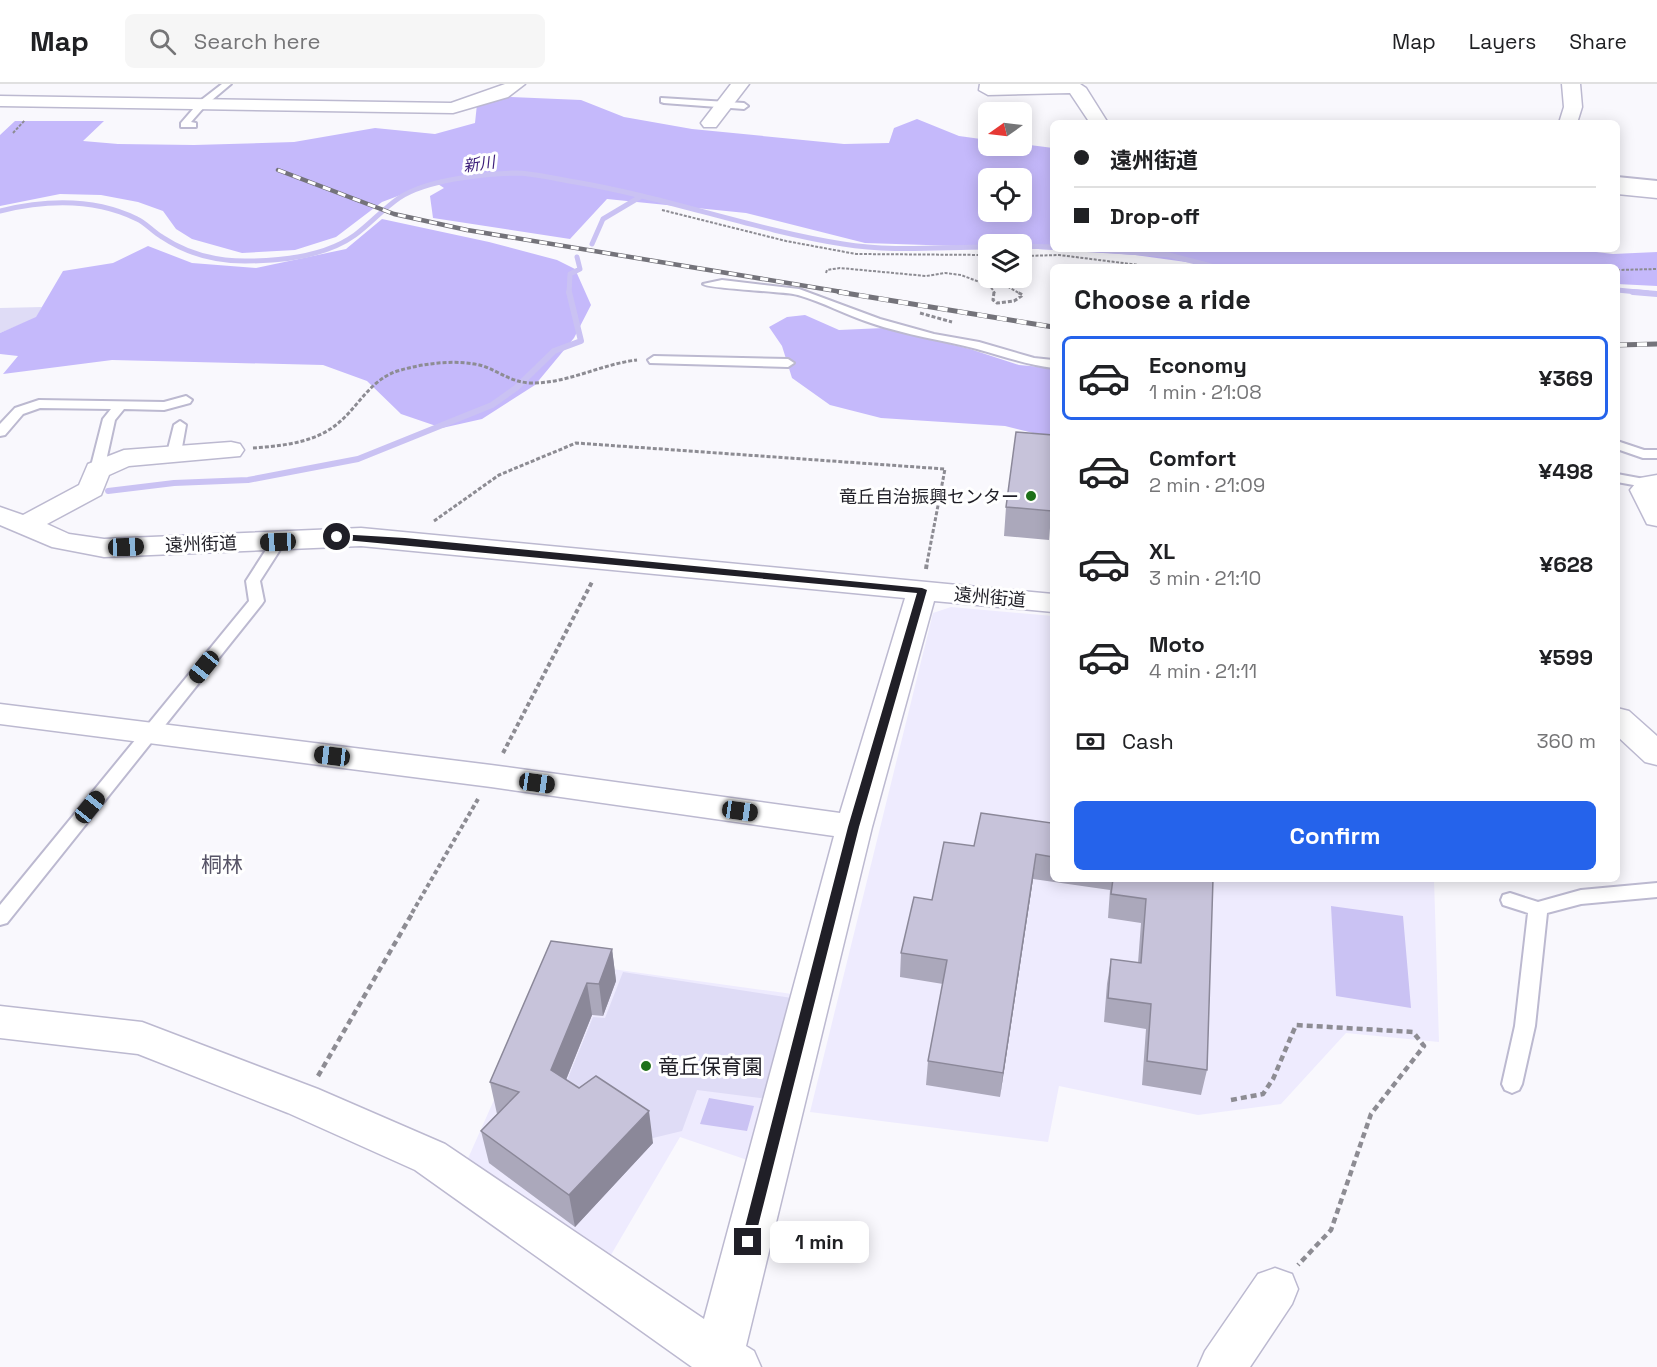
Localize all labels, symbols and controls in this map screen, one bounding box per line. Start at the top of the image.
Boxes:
search box [125,14,545,68]
text: Map [30,23,89,59]
icon: search [146,25,179,58]
text: Search here [194,27,321,55]
text: Map [1392,28,1436,55]
text: Layers [1469,28,1536,55]
text: Share [1569,28,1627,55]
north arrow [978,102,1032,156]
map controls [978,102,1032,288]
text: 遠州街道 [1110,146,1198,174]
water label: 新川 [462,151,498,177]
button: locate [978,168,1032,222]
text: Drop-off [1110,202,1200,230]
button: layers [978,234,1032,288]
text: Choose a ride [1074,282,1251,317]
icon: car [1077,351,1131,405]
text: Economy [1149,351,1247,379]
text: ¥369 [1539,364,1593,392]
text: 1 min · 21:08 [1149,379,1262,405]
icon: car [1077,444,1131,498]
text: Comfort [1149,444,1237,472]
text: ¥498 [1539,457,1593,485]
text: 2 min · 21:09 [1149,472,1265,498]
place label: 竜丘自治振興センター [839,485,1019,508]
marker: 竜丘自治振興センター [1024,489,1038,503]
route start [323,523,350,550]
street label: 遠州街道 [165,531,237,557]
car [260,532,296,552]
car [108,537,144,557]
icon: car [1077,537,1131,591]
text: XL [1149,537,1175,565]
text: ¥628 [1540,550,1593,578]
text: 3 min · 21:10 [1149,565,1261,591]
street label: 遠州街道 [953,582,1027,612]
icon: car [1077,630,1131,684]
text: Moto [1149,630,1205,658]
text: ¥599 [1539,643,1593,671]
car [186,647,222,687]
text: 4 min · 21:11 [1149,658,1257,684]
icon: cash [1074,725,1107,758]
text: Cash [1122,727,1174,755]
text: 360 m [1537,728,1596,754]
car [313,745,351,767]
car [518,772,556,794]
car [72,787,108,827]
car [721,800,759,822]
button: Confirm [1074,801,1596,870]
district label: 桐林 [201,851,243,878]
place label: 竜丘保育園 [658,1053,763,1080]
marker: 竜丘保育園 [639,1059,653,1073]
callout: 1 min [769,1221,868,1263]
route end [734,1228,761,1255]
text: 1 min [795,1229,844,1255]

